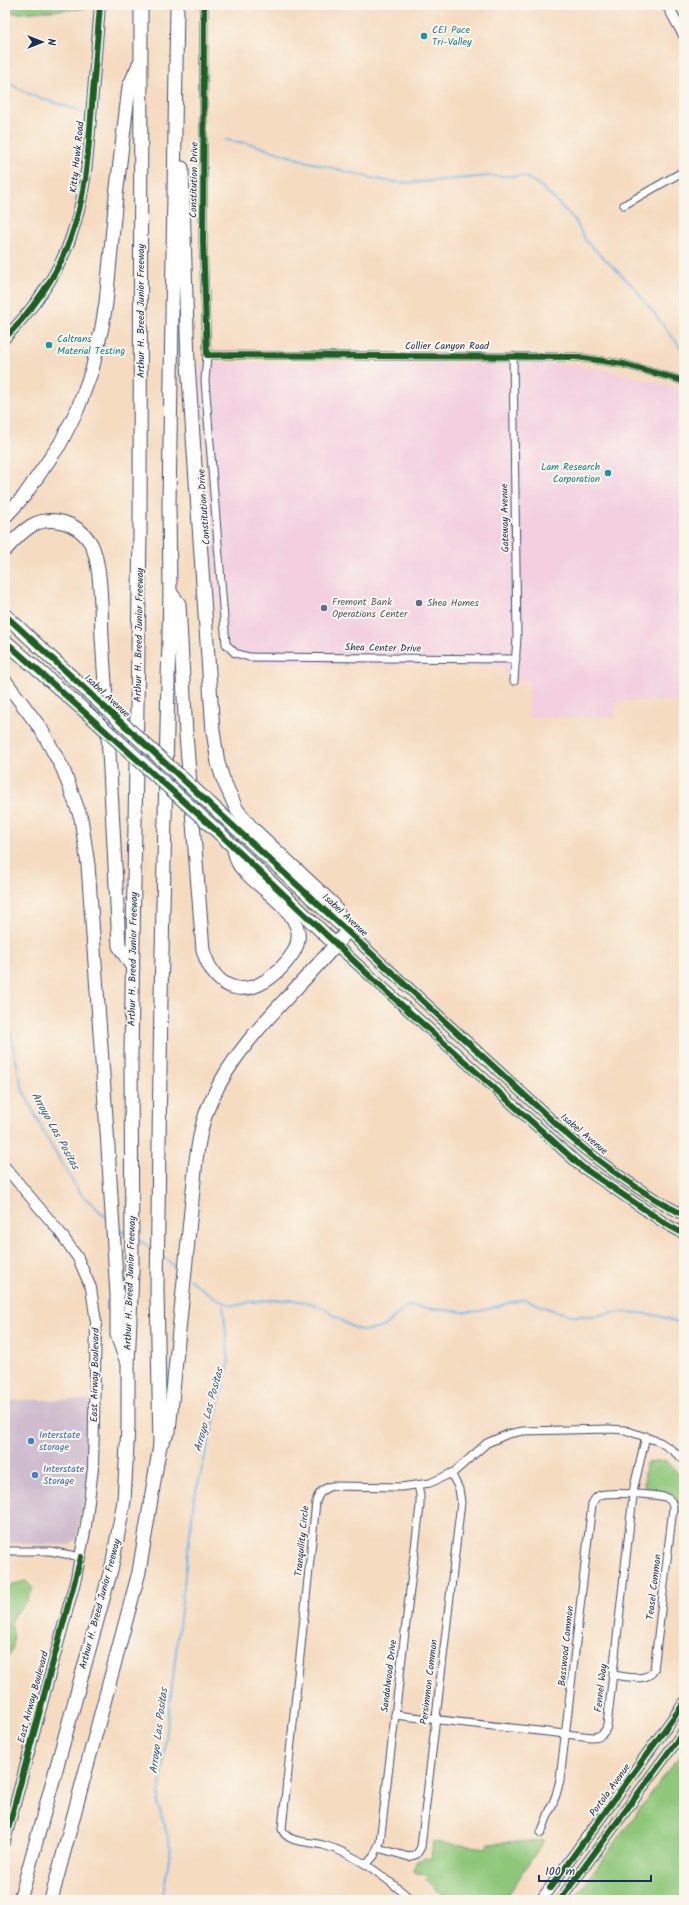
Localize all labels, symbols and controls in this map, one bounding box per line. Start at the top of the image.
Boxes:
north arrow [22,22,62,62]
place label: CEI Pace Tri-Valley [432,22,472,50]
marker: CEI Pace Tri-Valley [419,31,429,41]
text: N [42,39,60,46]
street label: Kitty Hawk Road [65,120,89,193]
street label: Constitution Drive [185,141,203,218]
street label: Arthur H. Breed Junior Freeway [133,244,149,378]
place label: Caltrans Material Testing [57,331,125,359]
street label: Collier Canyon Road [405,338,490,354]
marker: Caltrans Material Testing [44,340,54,350]
place label: Lam Research Corporation [541,459,600,487]
street label: Constitution Drive [193,468,215,545]
marker: Lam Research Corporation [603,468,613,478]
street label: Gateway Avenue [496,483,514,553]
street label: Arthur H. Breed Junior Freeway [130,567,148,702]
place label: Fremont Bank Operations Center [332,594,408,622]
place label: Shea Homes [427,595,480,611]
marker: Shea Homes [414,598,424,608]
marker: Fremont Bank Operations Center [319,603,329,613]
street label: Shea Center Drive [345,639,422,657]
street label: Isabel Avenue [80,670,134,722]
street label: Isabel Avenue [318,889,372,941]
street label: Arthur H. Breed Junior Freeway [124,891,142,1026]
water label: Arroyo Las Positas [26,1089,84,1174]
street label: Isabel Avenue [557,1109,612,1159]
street label: Arthur H. Breed Junior Freeway [120,1215,140,1350]
street label: East Airway Boulevard [86,1327,104,1422]
water label: Arroyo Las Positas [189,1365,229,1454]
place label: Interstate storage [39,1427,81,1455]
marker: Interstate storage [26,1436,36,1446]
place label: Interstate Storage [43,1461,85,1489]
marker: Interstate Storage [30,1470,40,1480]
street label: Tranquility Circle [290,1504,314,1577]
street label: Arthur H. Breed Junior Freeway [75,1537,125,1671]
street label: Teasel Common [642,1553,666,1621]
street label: Basswood Common [554,1605,578,1687]
street label: Sandalwood Drive [377,1638,401,1713]
street label: Persimmon Common [416,1638,442,1726]
street label: East Airway Boulevard [13,1648,53,1745]
street label: Fennel Way [590,1663,612,1713]
water label: Arroyo Las Positas [145,1686,173,1775]
street label: Portola Avenue [585,1760,635,1820]
scale bar [539,1857,651,1883]
text: 100 m [545,1862,576,1881]

